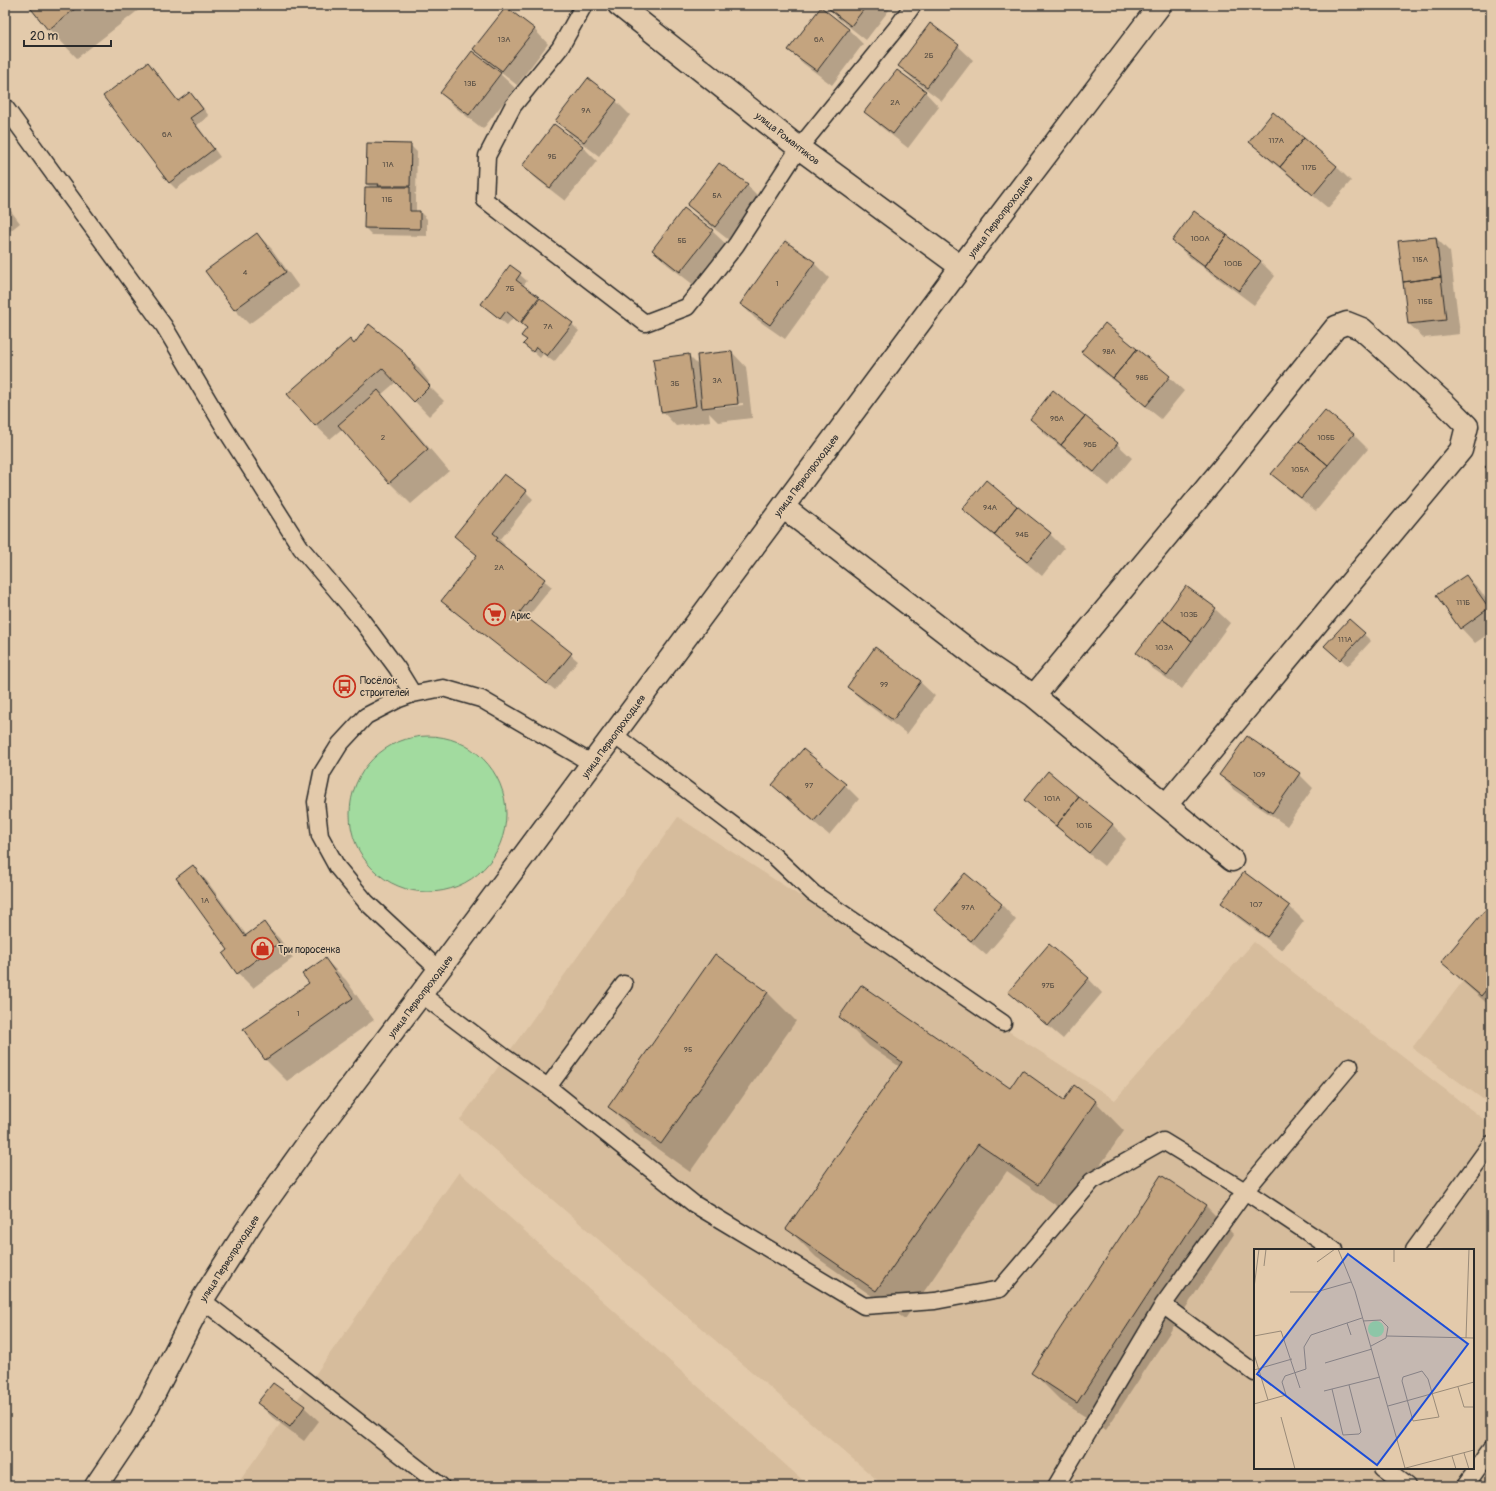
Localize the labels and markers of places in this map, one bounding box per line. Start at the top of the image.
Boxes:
supermarket icon: Арис [481,602,507,628]
place label: Арис [510,610,531,622]
bus stop icon: Посёлок строителей [331,673,357,699]
place label: Посёлок строителей [360,675,410,699]
shop icon: Три поросенка [249,936,275,962]
place label: Три поросенка [278,944,341,956]

